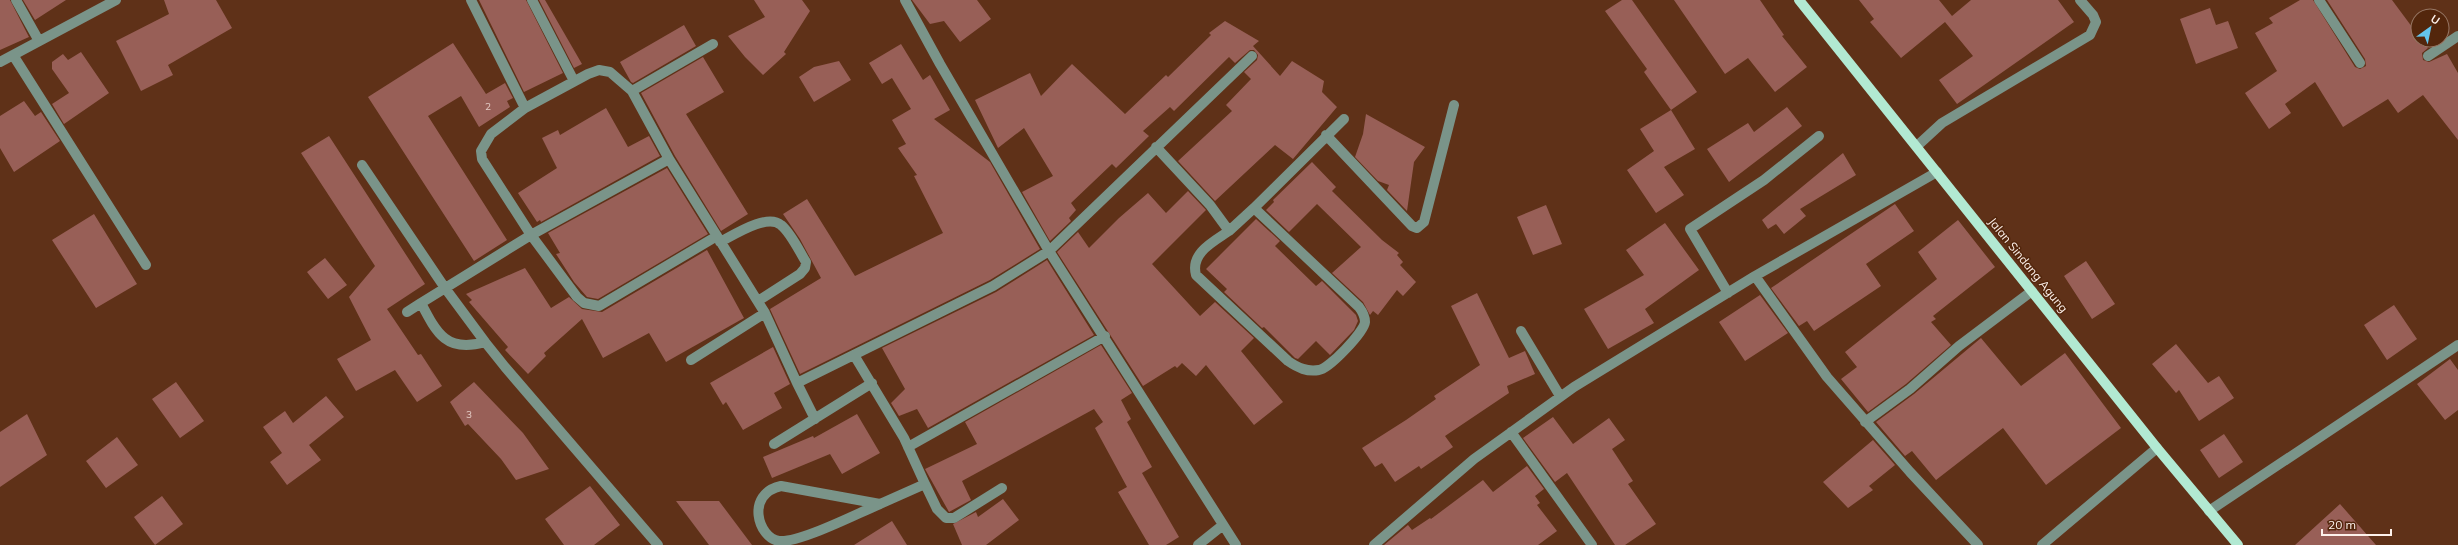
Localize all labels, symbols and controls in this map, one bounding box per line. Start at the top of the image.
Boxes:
north arrow [2410,8,2450,48]
text: U [2428,12,2443,28]
house number: 2 [485,100,491,113]
street label: Jalan Sindang Agung [1986,214,2071,315]
house number: 3 [466,408,472,421]
scale bar [2322,511,2391,537]
text: 20 m [2328,517,2356,532]

